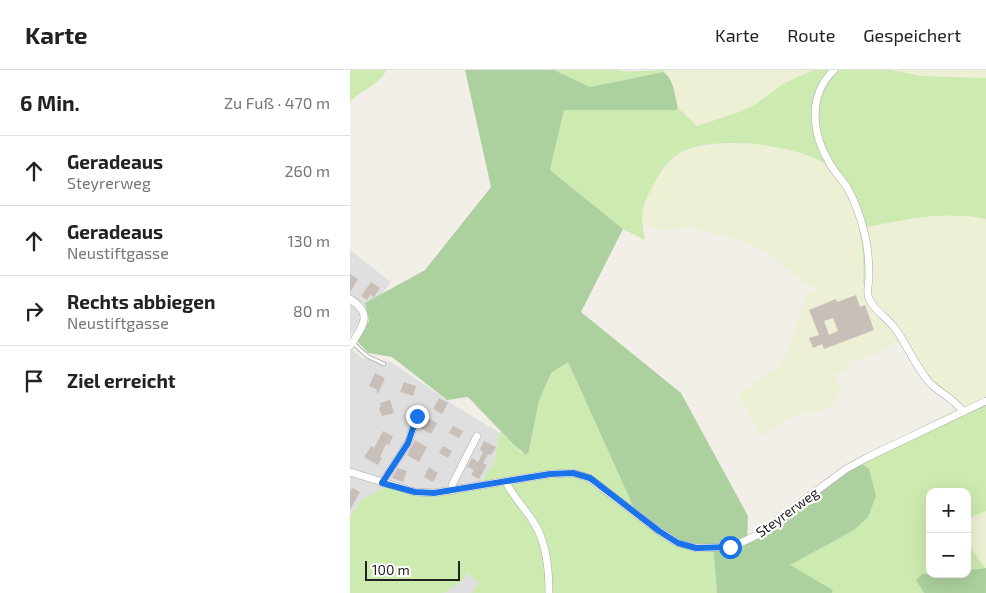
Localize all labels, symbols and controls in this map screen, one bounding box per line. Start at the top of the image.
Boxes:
text: Karte [25,20,88,49]
text: Karte [715,24,759,46]
text: Route [787,24,835,46]
text: Gespeichert [863,24,961,46]
text: 6 Min. [20,90,80,115]
text: Zu Fuß · 470 m [224,93,330,112]
text: Geradeaus [67,150,163,173]
icon: ahead [20,157,48,185]
text: 260 m [285,161,330,180]
text: Steyrerweg [67,173,151,192]
text: Geradeaus [67,220,163,243]
icon: ahead [20,227,48,255]
text: 130 m [288,231,330,250]
text: Neustiftgasse [67,243,169,262]
text: Rechts abbiegen [67,290,215,313]
icon: right [20,297,48,325]
text: 80 m [293,301,330,320]
text: Neustiftgasse [67,313,169,332]
icon: arrive [20,367,48,395]
text: Ziel erreicht [67,369,176,392]
route end [406,405,429,428]
street label: Steyrerweg [752,483,822,540]
map controls [926,488,971,578]
button: + [926,488,971,533]
button: − [926,533,971,578]
route start [719,536,742,559]
scale bar [365,558,460,581]
text: 100 m [372,561,410,578]

